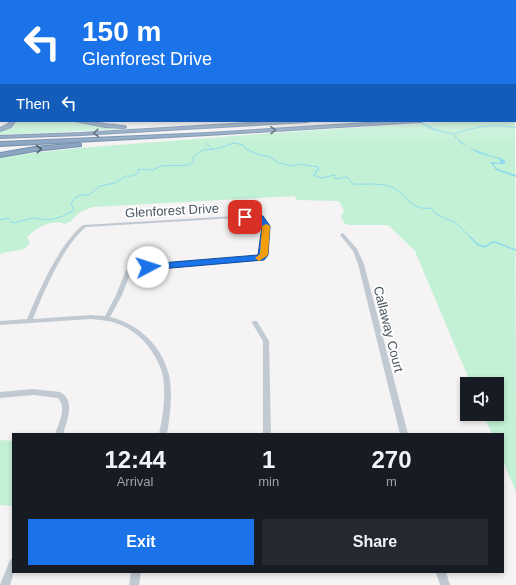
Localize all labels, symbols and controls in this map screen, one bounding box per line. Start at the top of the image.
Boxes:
icon: left [16,16,68,68]
text: 150 m [82,16,161,47]
text: Glenforest Drive [82,49,212,69]
icon: left [58,92,80,114]
text: Then [16,95,50,112]
one-way arrow [270,126,276,134]
one-way arrow [93,129,99,138]
one-way arrow [36,145,42,154]
pin [228,200,262,234]
street label: Glenforest Drive [125,201,219,220]
icon: arrive [234,206,256,228]
position arrow [127,246,169,288]
street label: Callaway Court [371,285,407,374]
map controls [460,377,504,421]
button: sound [460,377,504,421]
text: 12:44 [104,446,166,473]
text: 1 [262,446,275,473]
text: 270 [372,446,412,473]
text: Arrival [117,474,154,489]
text: min [258,474,279,489]
text: m [386,474,397,489]
button: Exit [28,519,254,565]
button: Share [262,519,488,565]

